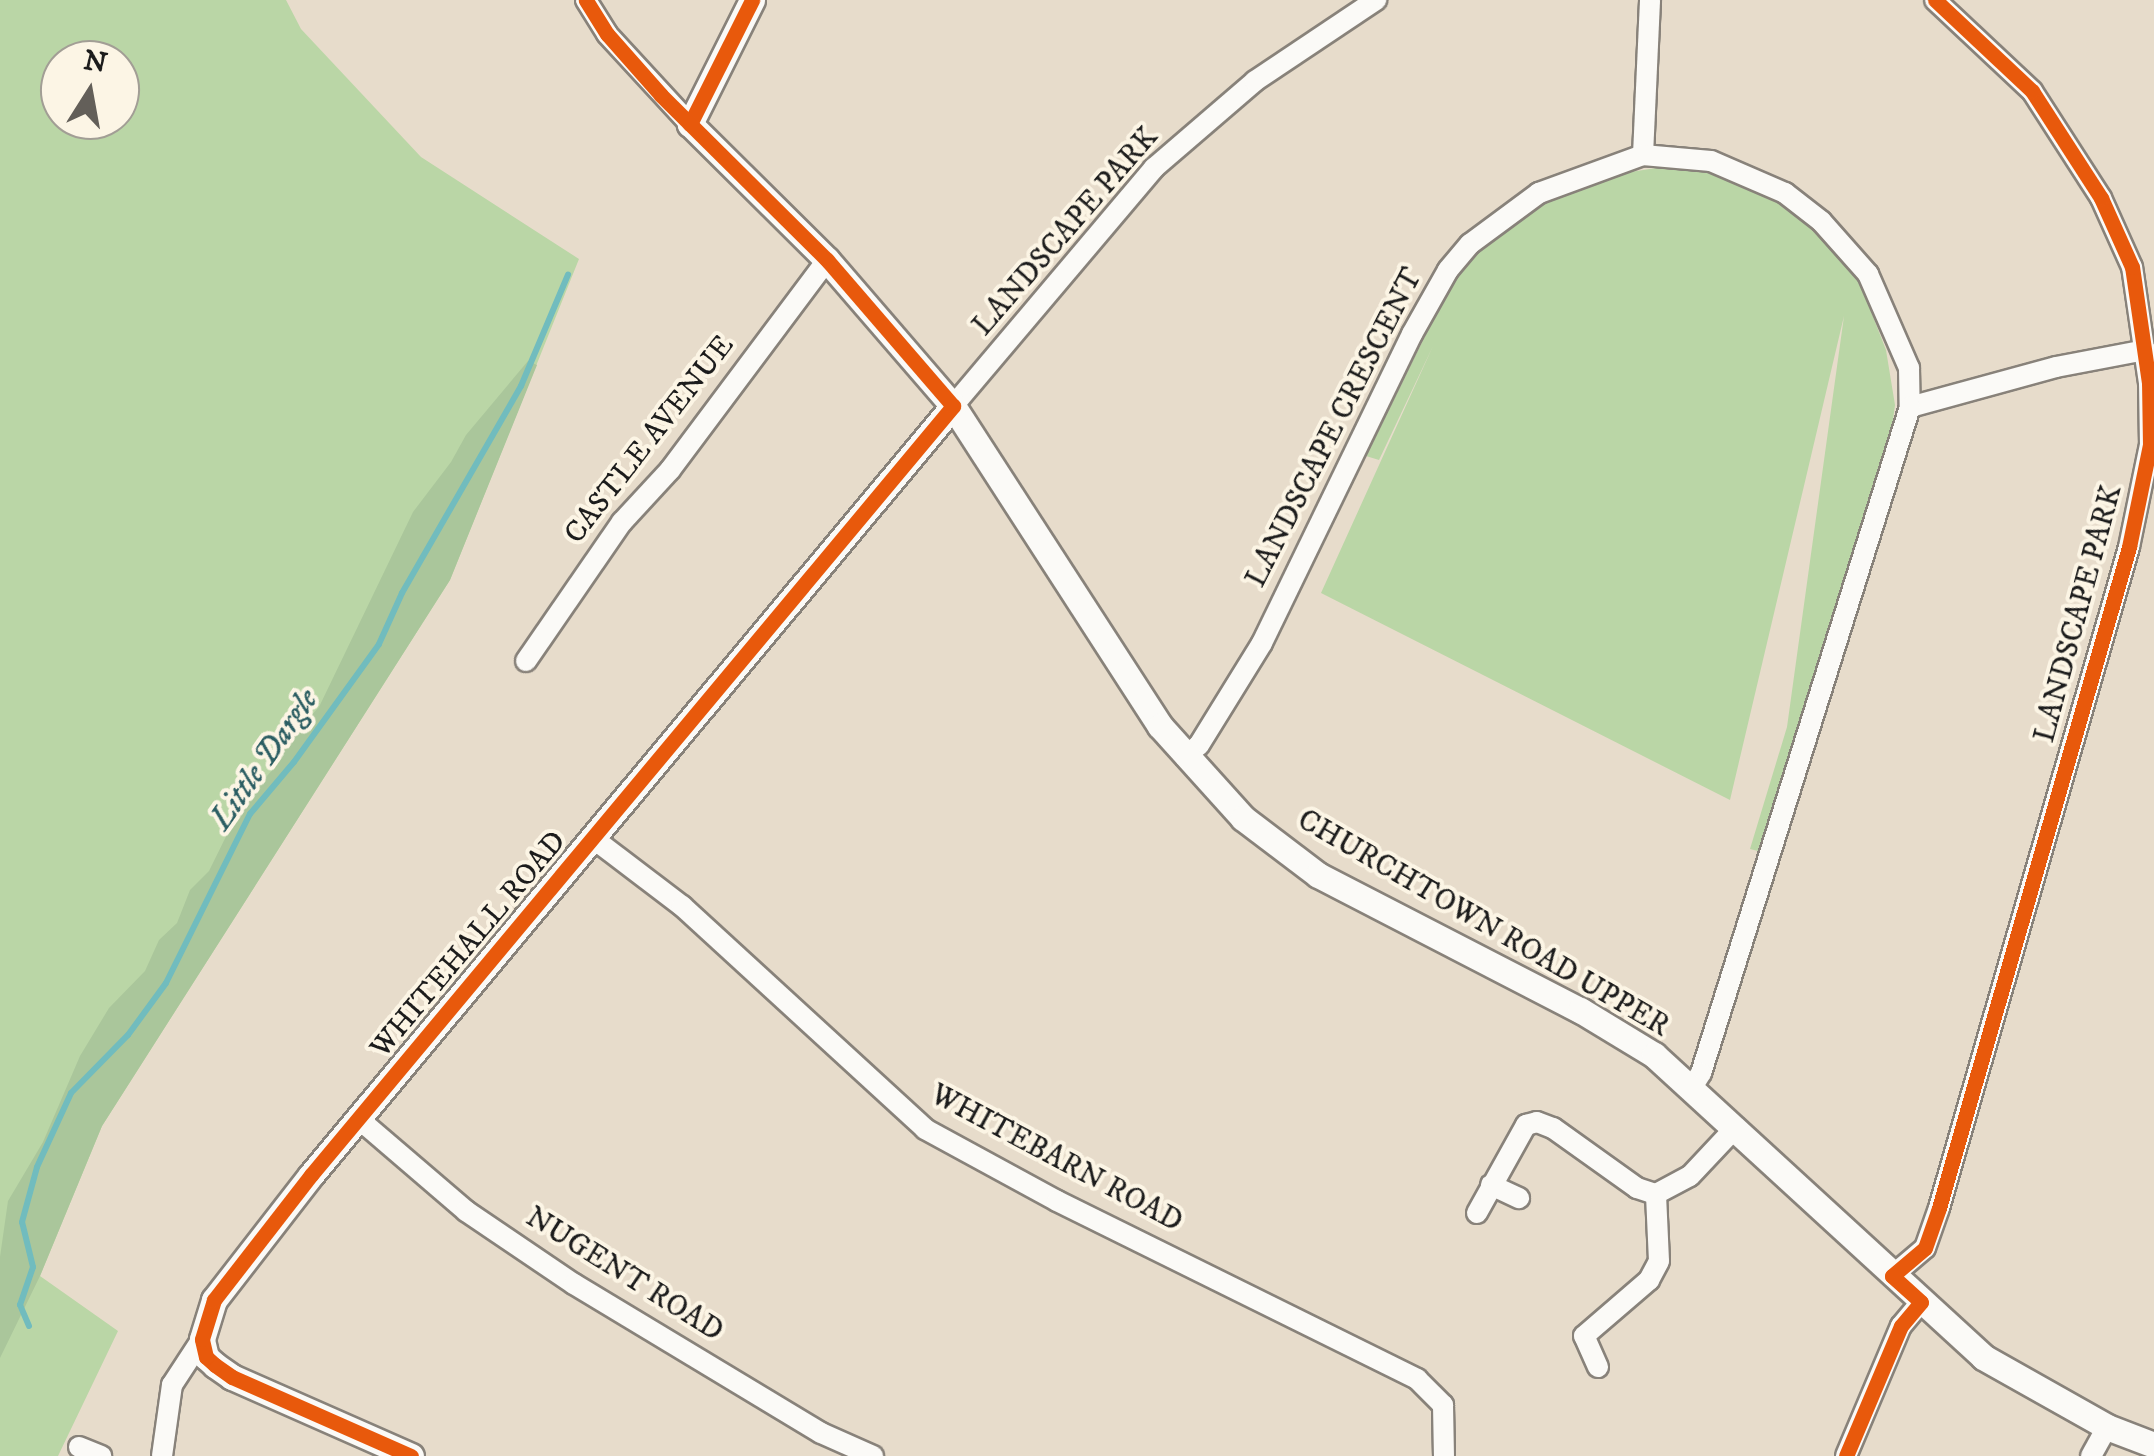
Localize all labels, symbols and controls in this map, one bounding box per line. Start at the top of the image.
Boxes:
north arrow [40,40,140,140]
text: N [81,43,110,81]
street label: LANDSCAPE PARK [966,120,1166,344]
street label: LANDSCAPE CRESCENT [1239,262,1431,594]
street label: CASTLE AVENUE [558,329,742,551]
street label: LANDSCAPE PARK [2027,481,2131,747]
water label: Little Dargle [203,682,327,838]
street label: CHURCHTOWN ROAD UPPER [1291,803,1675,1045]
street label: WHITEHALL ROAD [364,824,574,1066]
street label: WHITEBARN ROAD [924,1077,1188,1241]
street label: NUGENT ROAD [519,1200,729,1350]

